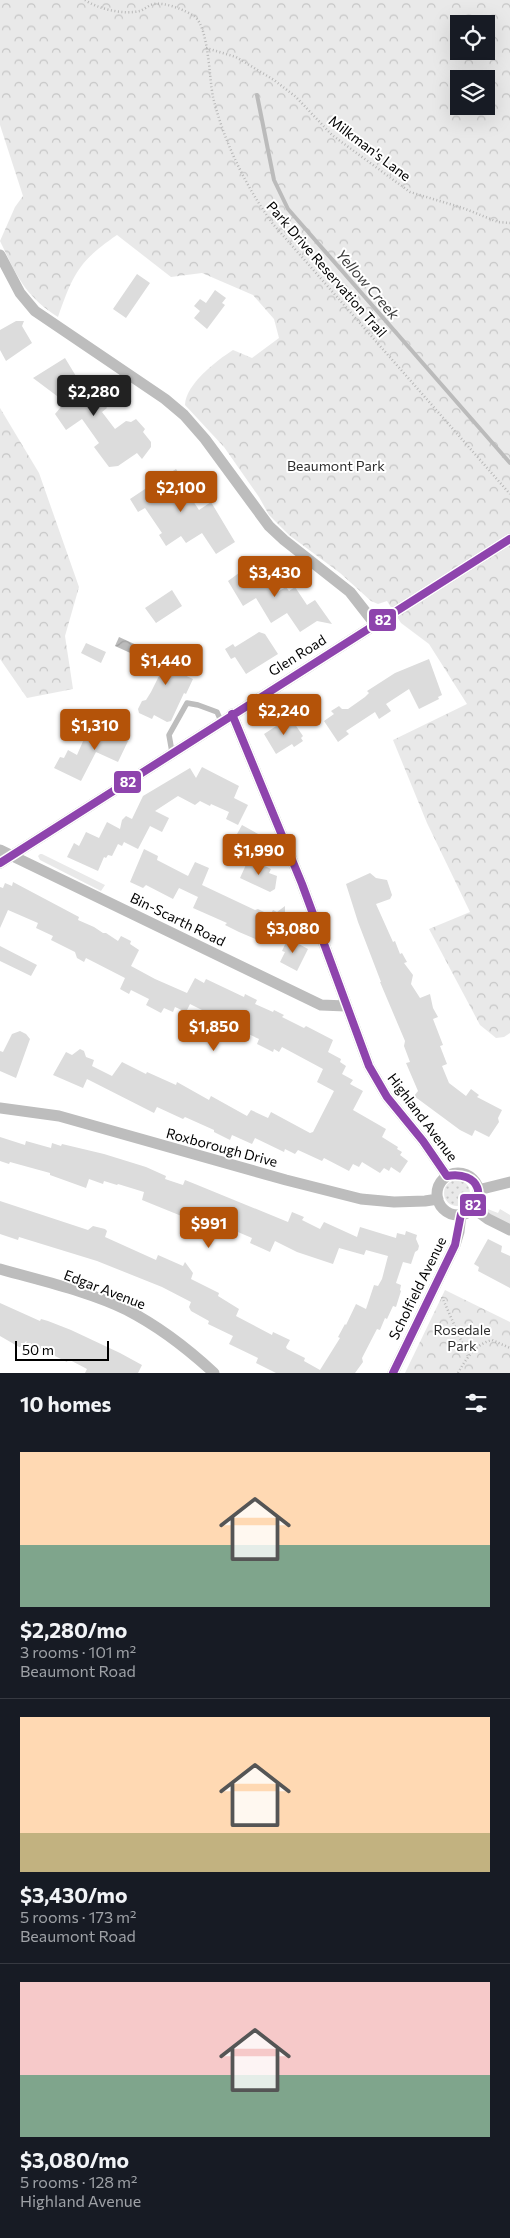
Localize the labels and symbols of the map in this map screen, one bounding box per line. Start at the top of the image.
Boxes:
street label: Milkman's Lane [326,112,414,184]
street label: Park Drive Reservation Trail [263,198,391,340]
water label: Yellow Creek [333,245,404,324]
pin: $2,280 [53,374,135,417]
park label: Beaumont Park [287,457,385,474]
pin: $2,100 [140,470,222,513]
pin: $3,430 [234,556,316,598]
line badge: 82 [368,608,397,632]
text: 82 [375,611,391,628]
street label: Glen Road [265,631,329,679]
pin: $1,440 [125,644,207,686]
pin: $2,240 [243,694,325,736]
pin: $1,310 [54,708,136,751]
line badge: 82 [113,770,142,794]
text: 82 [120,773,136,790]
pin: $1,990 [218,834,300,876]
street label: Bin-Scarth Road [128,889,228,949]
pin: $3,080 [252,912,334,954]
pin: $1,850 [173,1010,255,1052]
street label: Highland Avenue [384,1070,462,1164]
street label: Roxborough Drive [164,1124,280,1170]
line badge: 82 [459,1193,487,1217]
text: 82 [465,1196,481,1213]
pin: $991 [179,1206,239,1249]
street label: Scholfield Avenue [385,1234,449,1342]
street label: Edgar Avenue [62,1266,148,1312]
park label: Rosedale Park [433,1321,491,1354]
scale bar [15,1338,109,1361]

